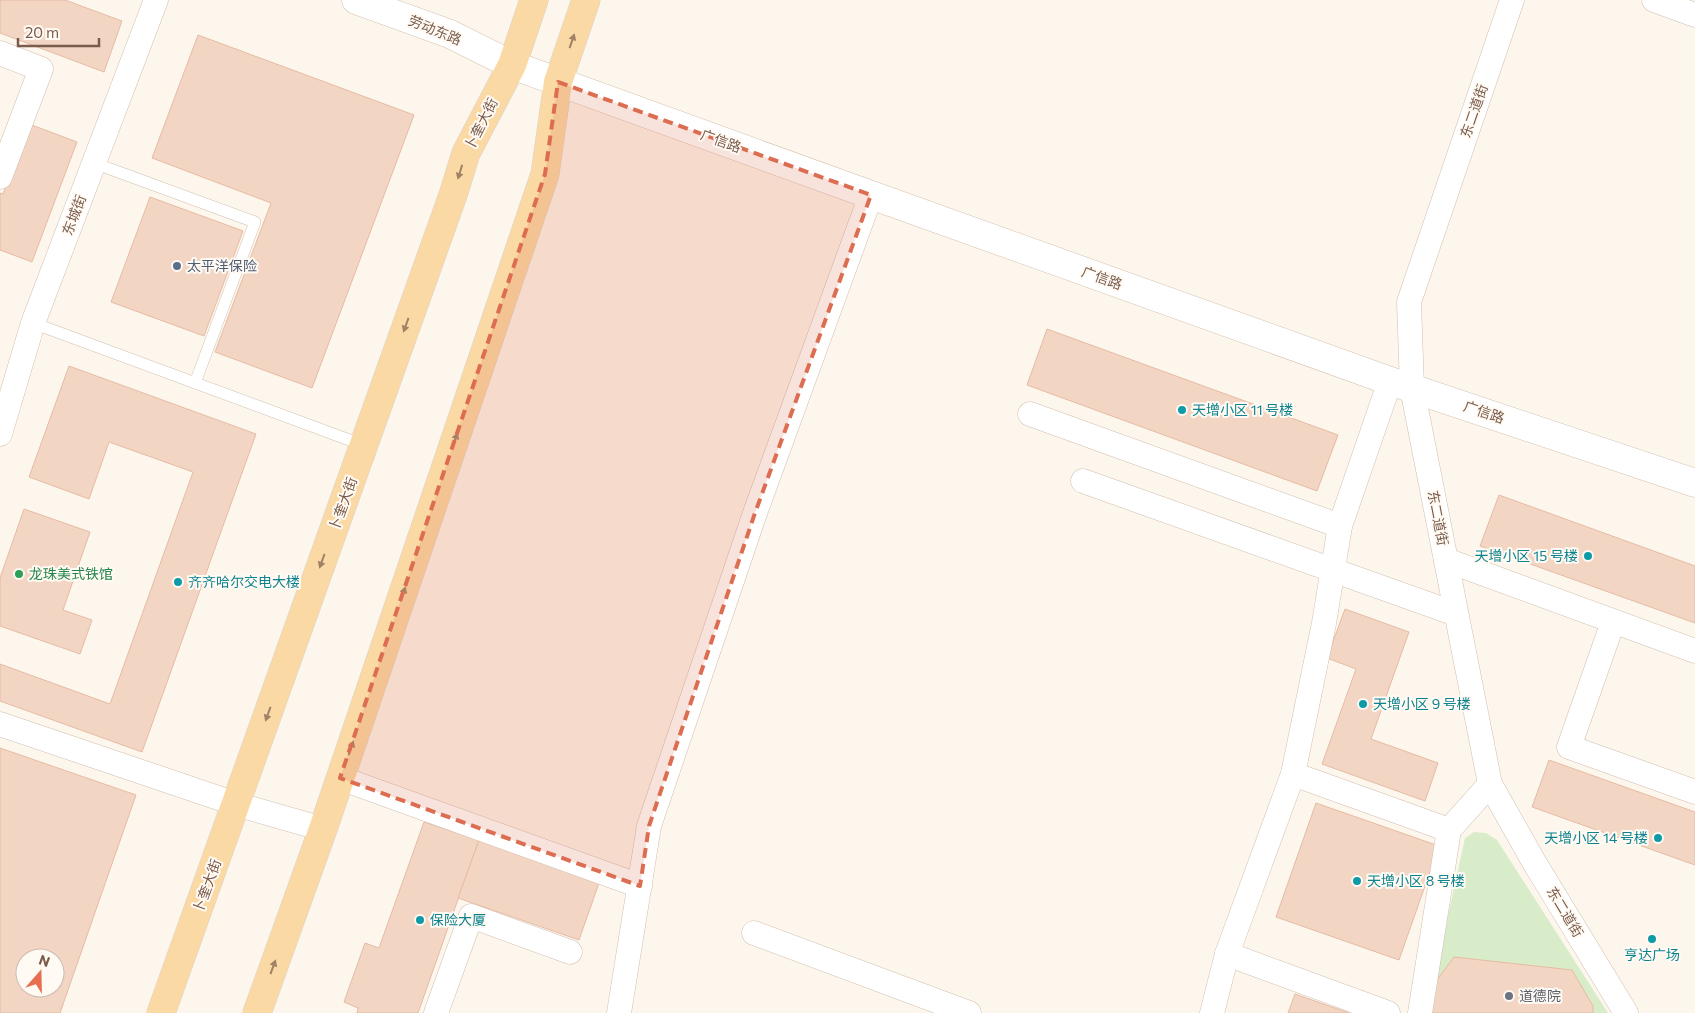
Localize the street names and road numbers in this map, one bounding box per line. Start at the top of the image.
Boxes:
street label: 劳动东路 [406,11,464,48]
street label: 东二道街 [1456,82,1491,140]
street label: 卜奎大街 [460,95,501,153]
street label: 广信路 [699,125,744,156]
street label: 东城街 [58,192,89,237]
street label: 广信路 [1080,262,1125,293]
street label: 广信路 [1462,397,1507,426]
street label: 卜奎大街 [325,475,360,533]
street label: 东二道街 [1425,489,1452,547]
street label: 卜奎大街 [189,857,224,915]
street label: 东二道街 [1544,883,1587,940]

